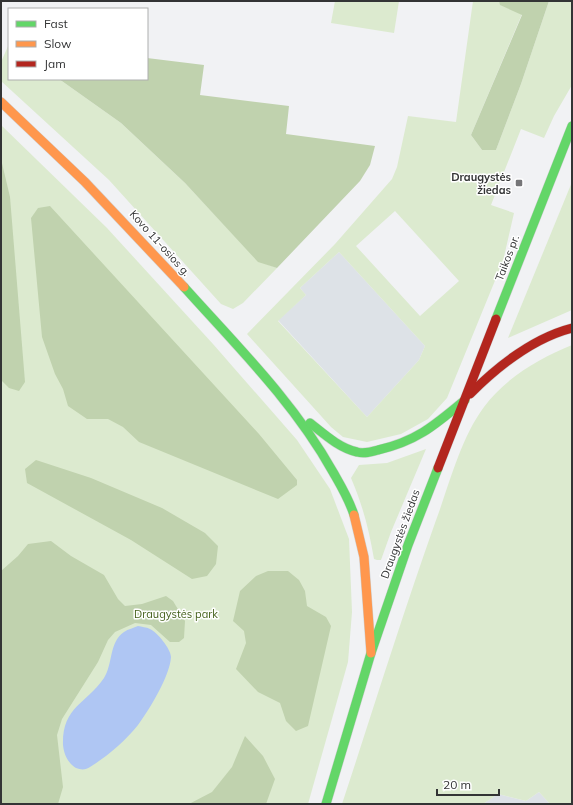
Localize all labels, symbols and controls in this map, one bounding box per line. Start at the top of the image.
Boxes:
legend [8,8,148,80]
text: Fast [44,16,68,31]
text: Slow [44,36,72,51]
text: Jam [44,56,66,71]
place label: Draugystės žiedas [451,170,511,197]
marker: Draugystės žiedas [514,178,524,188]
street label: Kovo 11-osios g. [127,207,193,279]
street label: Taikos pr. [492,233,522,283]
street label: Draugystės žiedas [377,487,423,581]
park label: Draugystės park [134,607,218,621]
scale bar [437,771,499,797]
text: 20 m [443,777,471,792]

